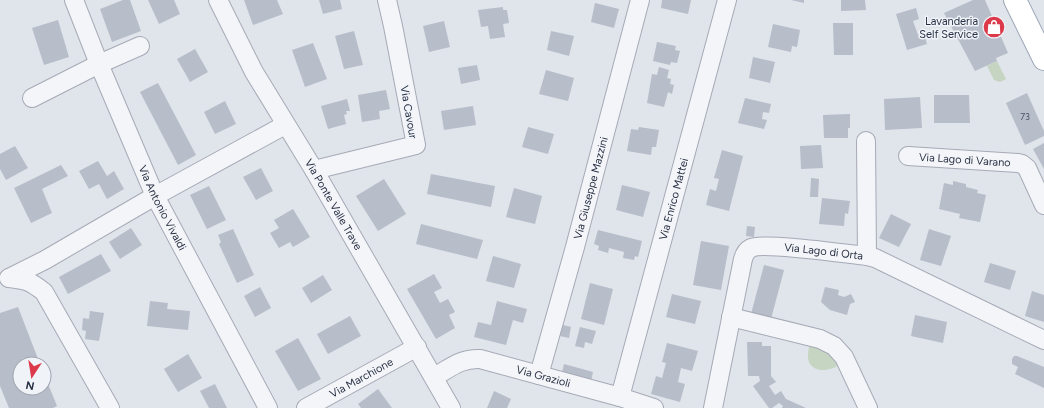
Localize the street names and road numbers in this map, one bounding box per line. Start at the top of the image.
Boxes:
street label: Via Cavour [397,84,420,140]
street label: Via Giuseppe Mazzini [571,135,611,241]
street label: Via Lago di Varano [919,151,1011,170]
street label: Via Ponte Valle Trave [302,157,365,252]
street label: Via Enrico Mattei [657,157,691,242]
street label: Via Antonio Vivaldi [136,164,189,253]
street label: Via Lago di Orta [784,241,864,263]
street label: Via Marchione [327,355,395,401]
street label: Via Grazioli [515,363,572,390]

